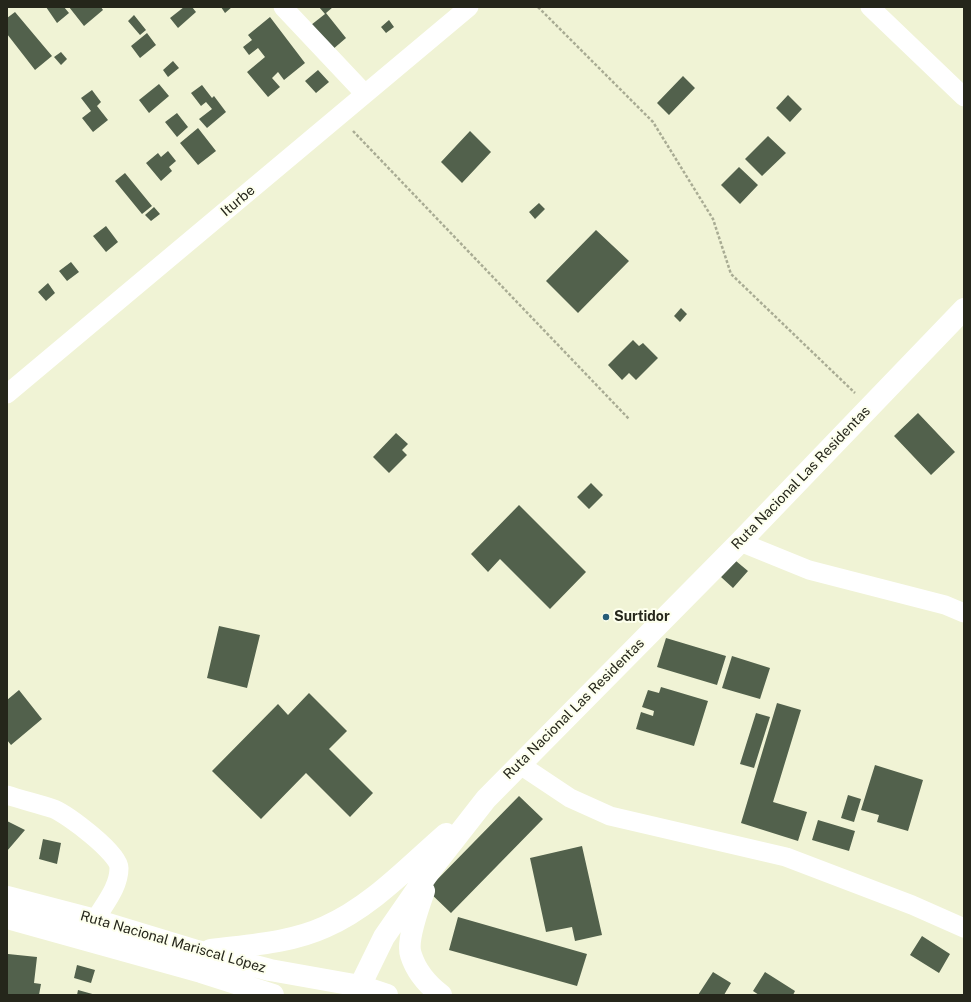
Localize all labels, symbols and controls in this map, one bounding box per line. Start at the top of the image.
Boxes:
street label: Iturbe [218,182,258,220]
street label: Ruta Nacional Las Residentas [728,403,874,553]
place label: Surtidor [614,609,670,625]
marker: Surtidor [601,612,611,622]
street label: Ruta Nacional Las Residentas [500,635,648,783]
street label: Ruta Nacional Mariscal López [78,907,268,977]

